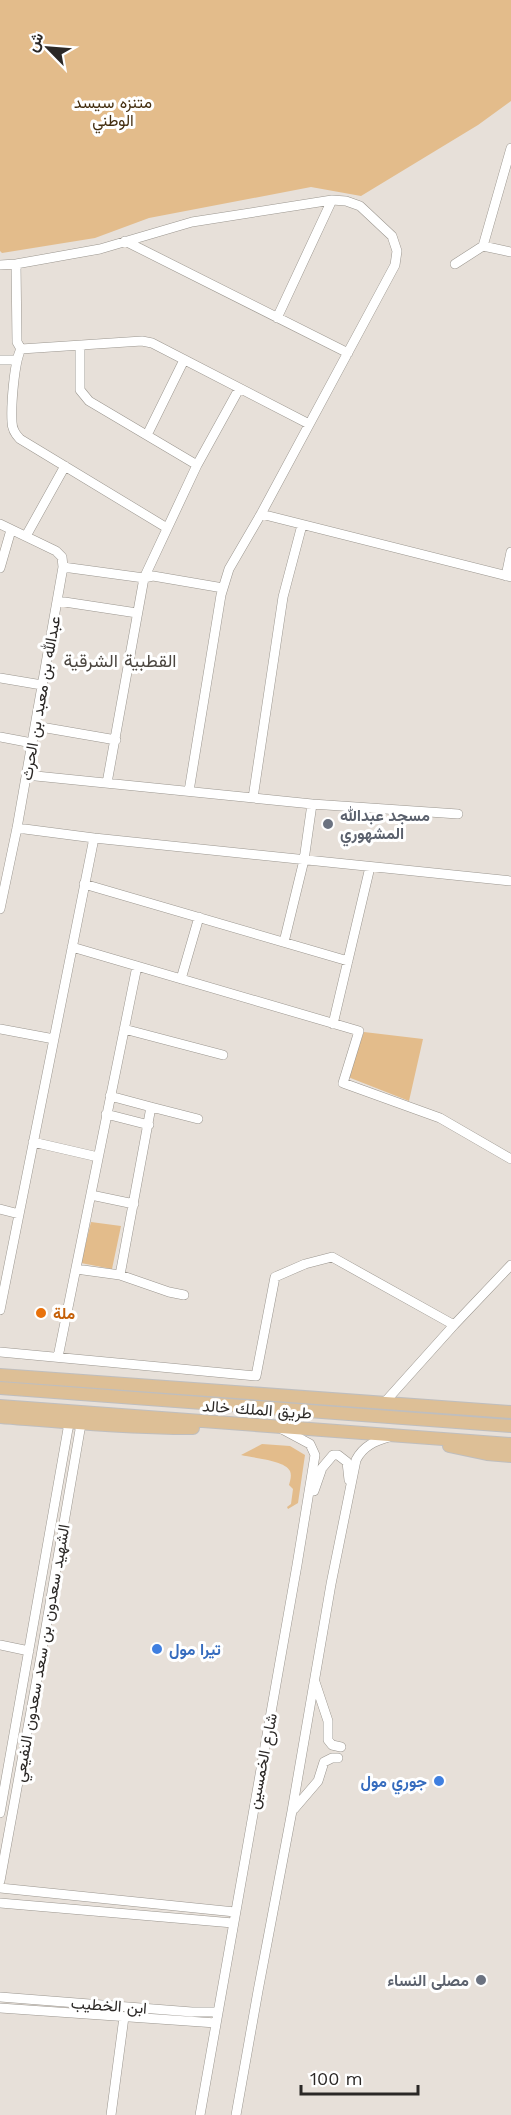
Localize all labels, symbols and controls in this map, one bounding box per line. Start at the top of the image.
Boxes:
north arrow [18,18,78,78]
text: ش [22,29,48,55]
park label: متنزه سيسد الوطني [74,93,152,134]
street label: عبدالله بن معبد بن الحرث [17,614,65,782]
district label: القطبية الشرقية [63,650,177,672]
place label: مسجد عبدالله المشهوري [340,806,430,847]
marker: مسجد عبدالله المشهوري [321,817,335,831]
place label: ملة [53,1304,76,1323]
marker: ملة [34,1306,48,1320]
street label: طريق الملك خالد [201,1396,312,1424]
street label: الشهيد سعدون بن سعد سعدون النفيعي [9,1523,77,1784]
place label: تيرا مول [169,1640,221,1660]
marker: تيرا مول [150,1642,164,1656]
street label: شارع الخمسين [244,1711,283,1811]
place label: جوري مول [360,1772,427,1795]
marker: جوري مول [432,1774,446,1788]
place label: مصلى النساء [387,1971,469,1990]
marker: مصلى النساء [474,1973,488,1987]
street label: ابن الخطيب [70,1993,148,2019]
scale bar [301,2058,418,2096]
text: 100 m [310,2068,363,2089]

